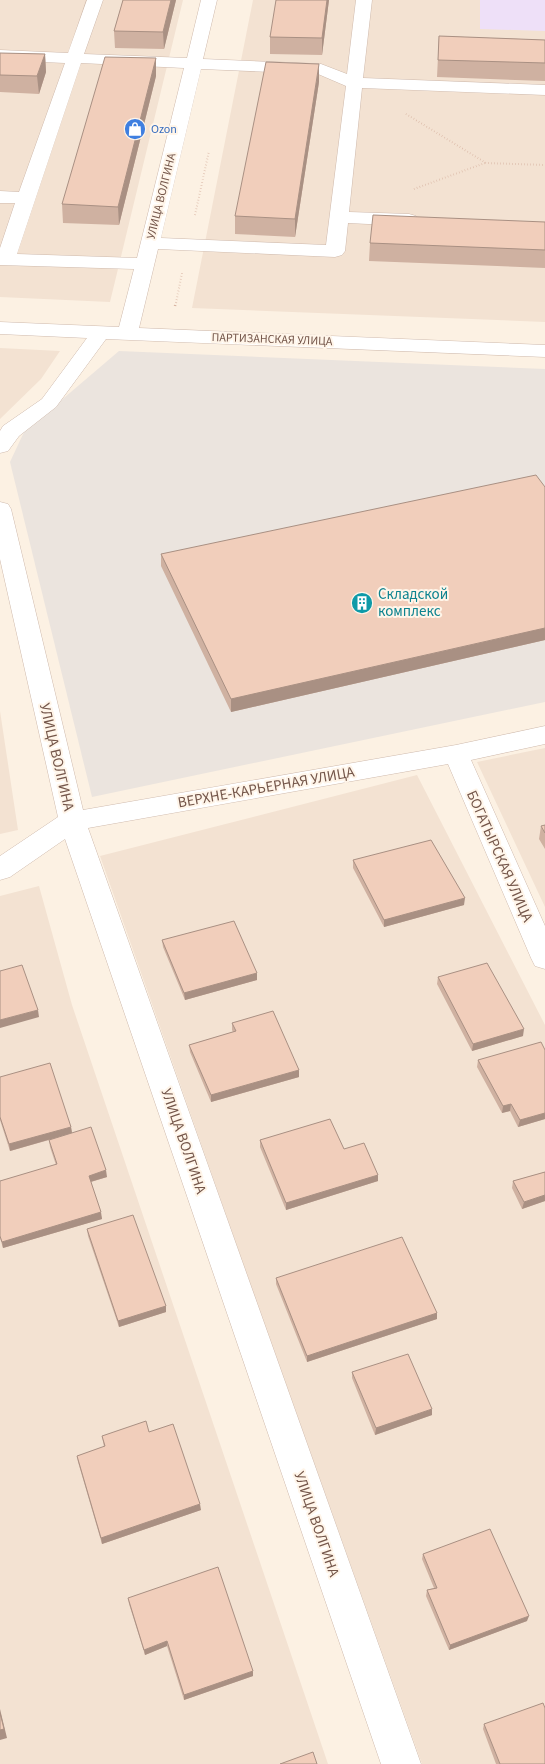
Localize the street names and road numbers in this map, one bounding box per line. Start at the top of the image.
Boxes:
street label: УЛИЦА ВОЛГИНА [143,151,181,241]
street label: ПАРТИЗАНСКАЯ УЛИЦА [211,329,333,350]
street label: УЛИЦА ВОЛГИНА [34,701,79,814]
street label: ВЕРХНЕ-КАРЬЕРНАЯ УЛИЦА [176,761,357,813]
street label: БОГАТЫРСКАЯ УЛИЦА [461,787,538,926]
street label: УЛИЦА ВОЛГИНА [156,1086,212,1197]
street label: УЛИЦА ВОЛГИНА [289,1469,345,1580]

